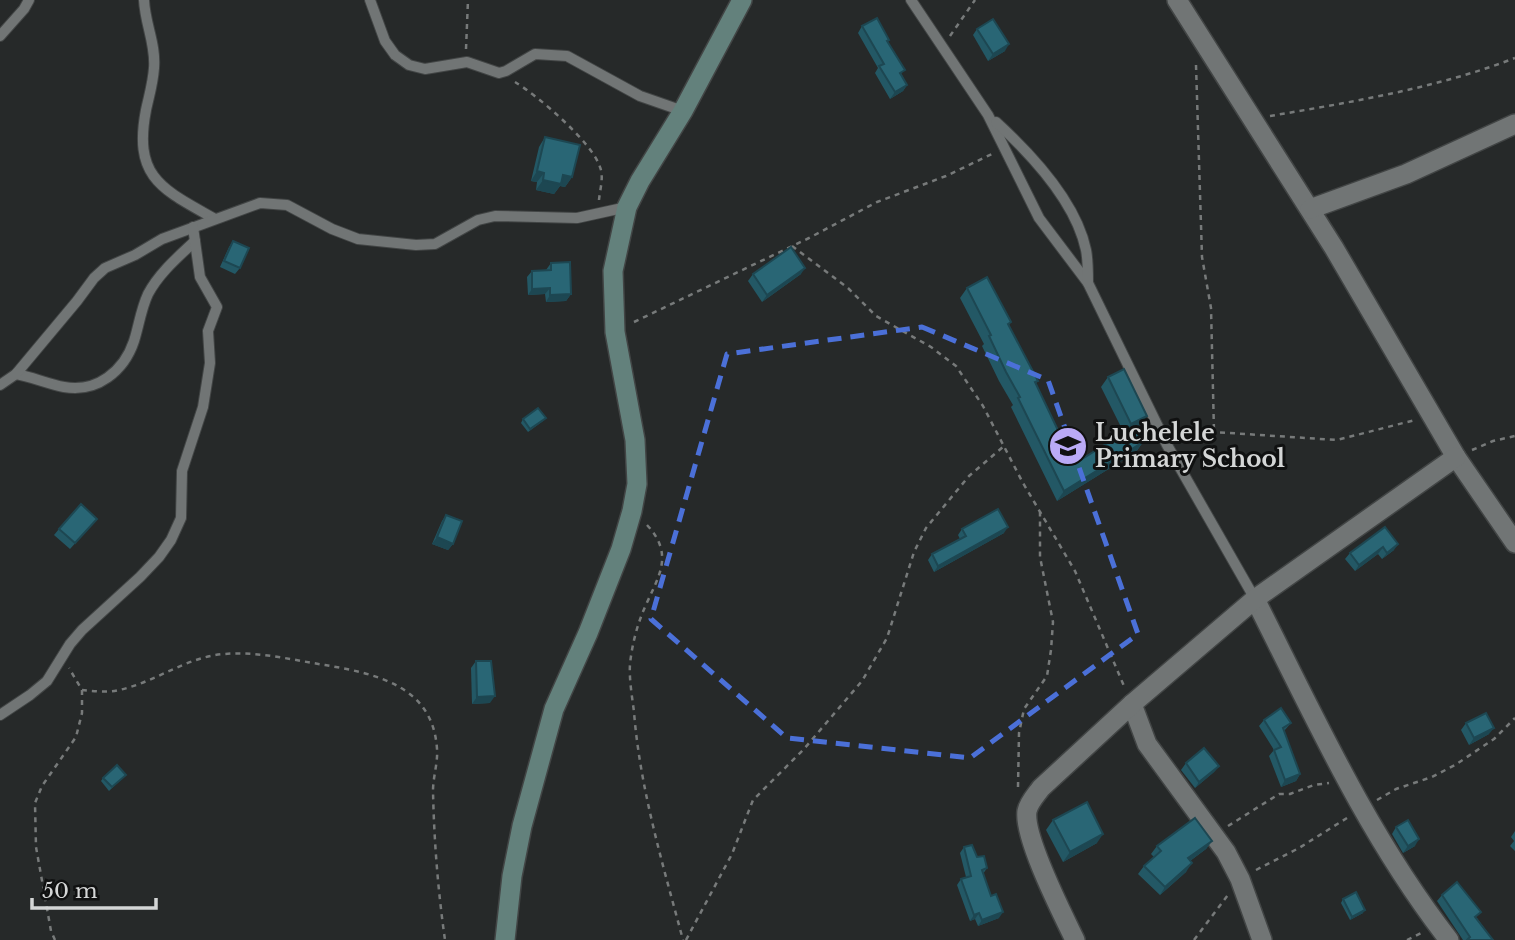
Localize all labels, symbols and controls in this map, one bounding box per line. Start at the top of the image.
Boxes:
place label: Luchelele Primary School [1095,419,1285,473]
school or university icon: Luchelele Primary School [1047,425,1089,467]
scale bar [32,866,156,910]
text: 50 m [42,878,98,904]

